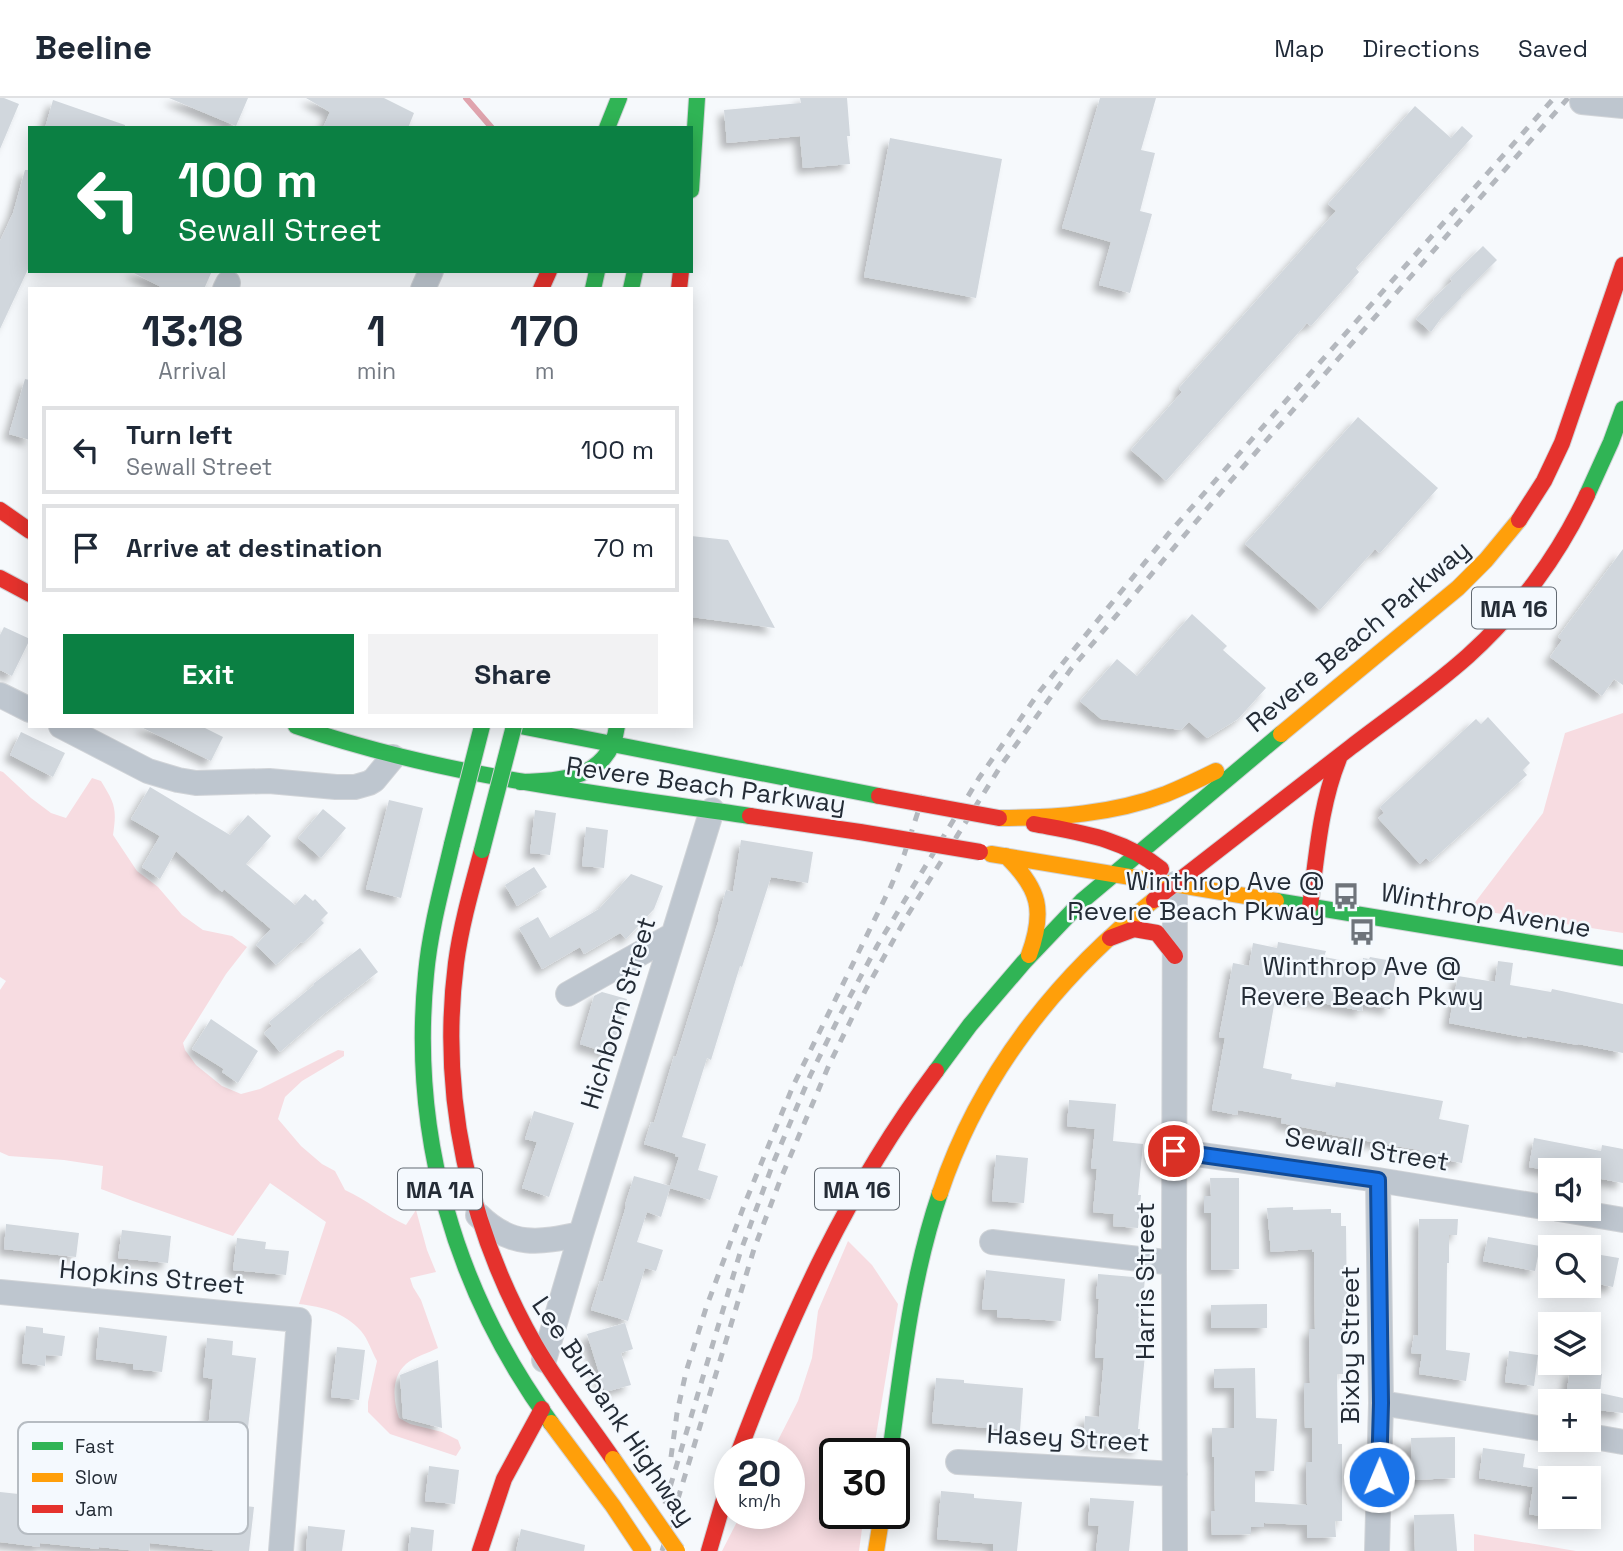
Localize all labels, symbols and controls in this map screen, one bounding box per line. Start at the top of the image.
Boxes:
text: Beeline [35,27,152,69]
text: Map [1274,33,1324,64]
text: Directions [1362,33,1480,64]
text: Saved [1518,33,1588,64]
text: 100 m [178,149,318,211]
icon: left [63,154,154,245]
text: Sewall Street [178,210,382,250]
text: 13:18 [142,305,243,358]
text: 1 [367,305,386,358]
text: 170 [510,305,579,358]
text: Arrival [158,356,227,386]
text: min [357,356,396,386]
text: m [535,356,555,386]
text: Turn left [126,418,233,452]
icon: left [67,431,105,469]
text: 100 m [581,433,654,467]
text: Sewall Street [126,452,272,482]
icon: arrive [67,529,105,567]
text: Arrive at destination [126,531,383,565]
text: 70 m [594,531,654,565]
street label: Revere Beach Parkway [1239,532,1477,740]
road number: MA 16 [1472,588,1556,628]
button: Exit [63,634,354,714]
button: Share [368,634,658,714]
street label: Revere Beach Parkway [564,749,848,821]
place label: Winthrop Ave @ Revere Beach Pkway [1067,864,1325,928]
street label: Winthrop Avenue [1378,875,1594,945]
bus stop icon: Winthrop Ave @ Revere Beach Pkway [1331,881,1361,911]
street label: Hichborn Street [573,913,663,1113]
bus stop icon: Winthrop Ave @ Revere Beach Pkwy [1347,917,1377,947]
place label: Winthrop Ave @ Revere Beach Pkwy [1240,949,1484,1013]
street label: Sewall Street [1283,1119,1451,1179]
pin [1144,1121,1204,1181]
icon: arrive [1155,1132,1193,1170]
map controls [1538,1158,1601,1529]
button: sound [1538,1158,1601,1221]
road number: MA 1A [398,1168,482,1210]
road number: MA 16 [815,1168,899,1210]
street label: Harris Street [1128,1202,1162,1360]
button: search [1538,1235,1601,1298]
street label: Hopkins Street [58,1252,246,1302]
street label: Bixby Street [1333,1266,1367,1424]
street label: Lee Burbank Highway [524,1290,704,1532]
button: layers [1538,1312,1601,1375]
button: + [1538,1389,1601,1452]
street label: Hasey Street [986,1417,1150,1459]
legend [18,1422,248,1534]
text: Fast [75,1434,115,1459]
speed limit sign: 30 [819,1438,910,1529]
position arrow [1342,1440,1416,1514]
text: 20 [738,1452,781,1496]
text: Slow [75,1465,118,1490]
button: − [1538,1466,1601,1529]
text: km/h [738,1489,781,1512]
text: Jam [75,1497,113,1522]

